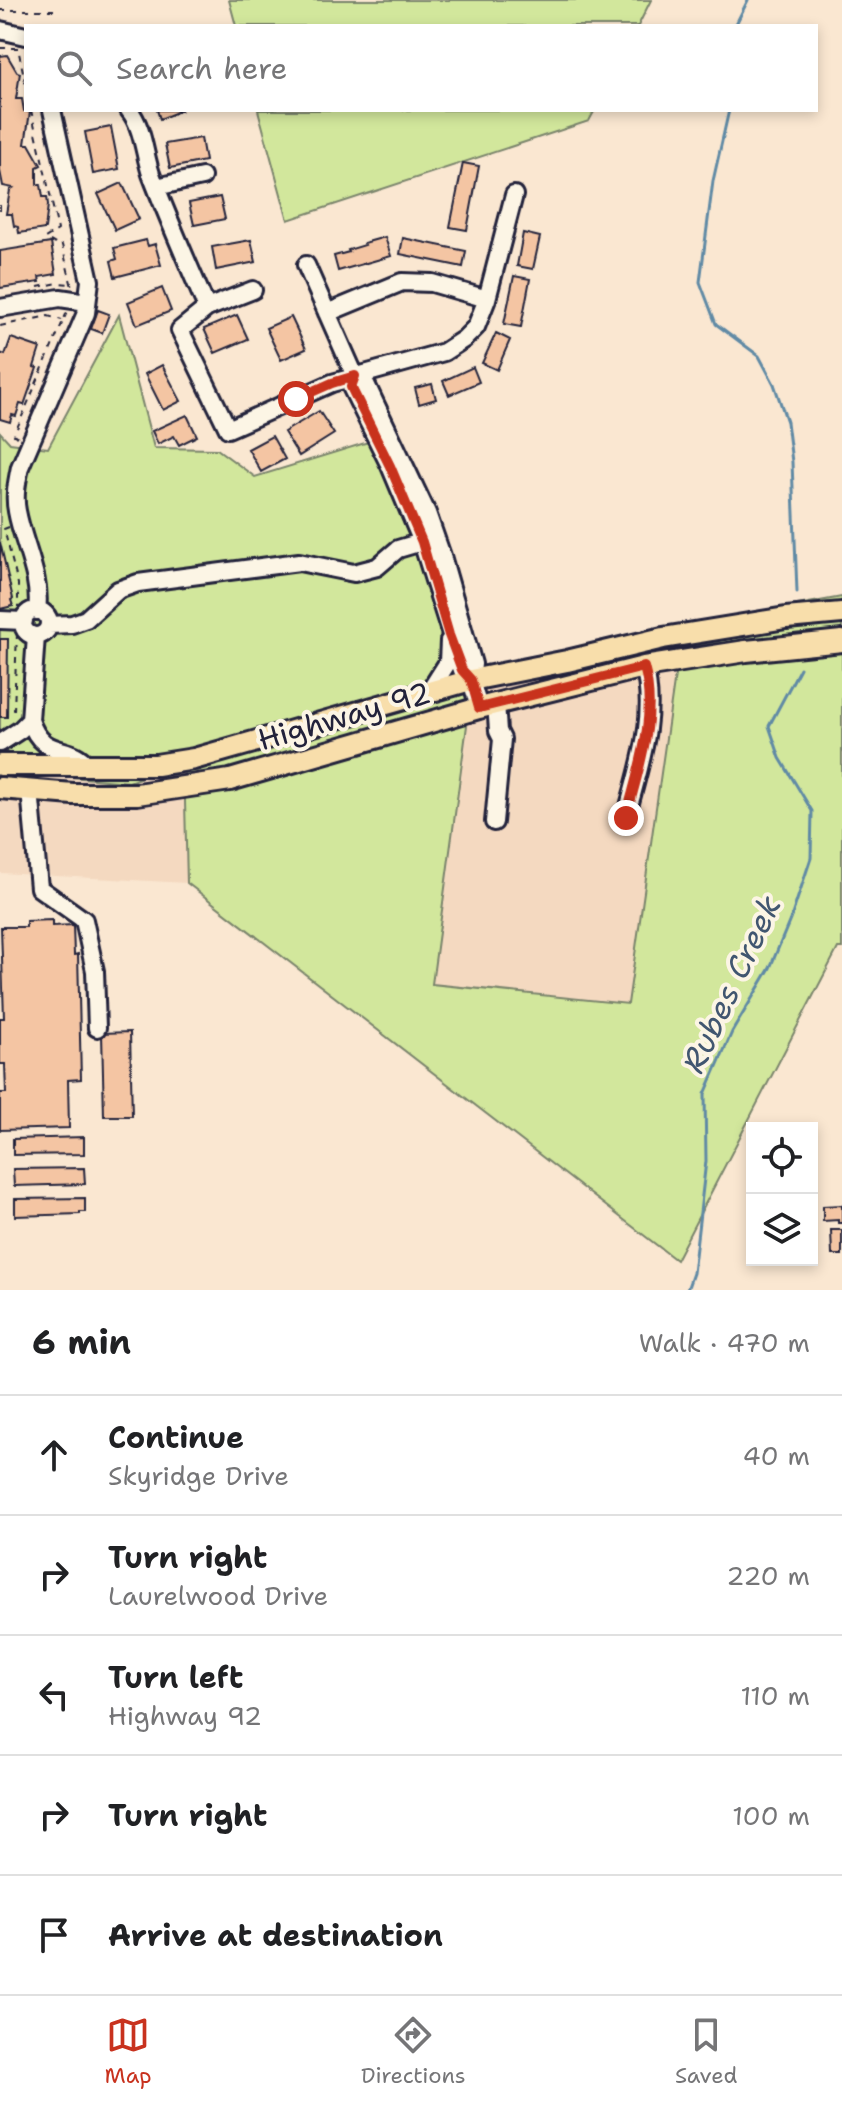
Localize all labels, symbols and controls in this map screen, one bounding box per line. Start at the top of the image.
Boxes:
search box [24,24,818,112]
icon: search [52,46,96,90]
text: Search here [116,48,287,89]
route start [278,381,314,417]
street label: Highway 92 [253,672,435,760]
route end [608,800,644,836]
water label: Rubes Creek [671,888,791,1080]
map controls [746,1122,818,1266]
button: locate [746,1122,818,1194]
button: layers [746,1194,818,1266]
text: 6 min [32,1319,131,1365]
text: Walk · 470 m [639,1325,810,1360]
text: Continue [108,1417,244,1458]
icon: ahead [32,1433,76,1477]
text: 40 m [743,1438,810,1473]
text: Skyridge Drive [108,1458,289,1493]
text: Turn right [108,1537,267,1578]
icon: right [32,1553,76,1597]
text: 220 m [726,1558,810,1593]
text: Laurelwood Drive [108,1578,328,1613]
text: Turn left [108,1657,243,1698]
icon: left [32,1673,76,1717]
text: 110 m [740,1678,810,1713]
text: Highway 92 [108,1698,262,1733]
icon: right [32,1793,76,1837]
text: Turn right [108,1795,267,1836]
text: 100 m [732,1798,810,1833]
icon: arrive [32,1913,76,1957]
text: Arrive at destination [108,1915,443,1956]
tab: Map [105,2013,152,2090]
tab: Directions [361,2013,466,2090]
tab: Saved [675,2013,737,2090]

